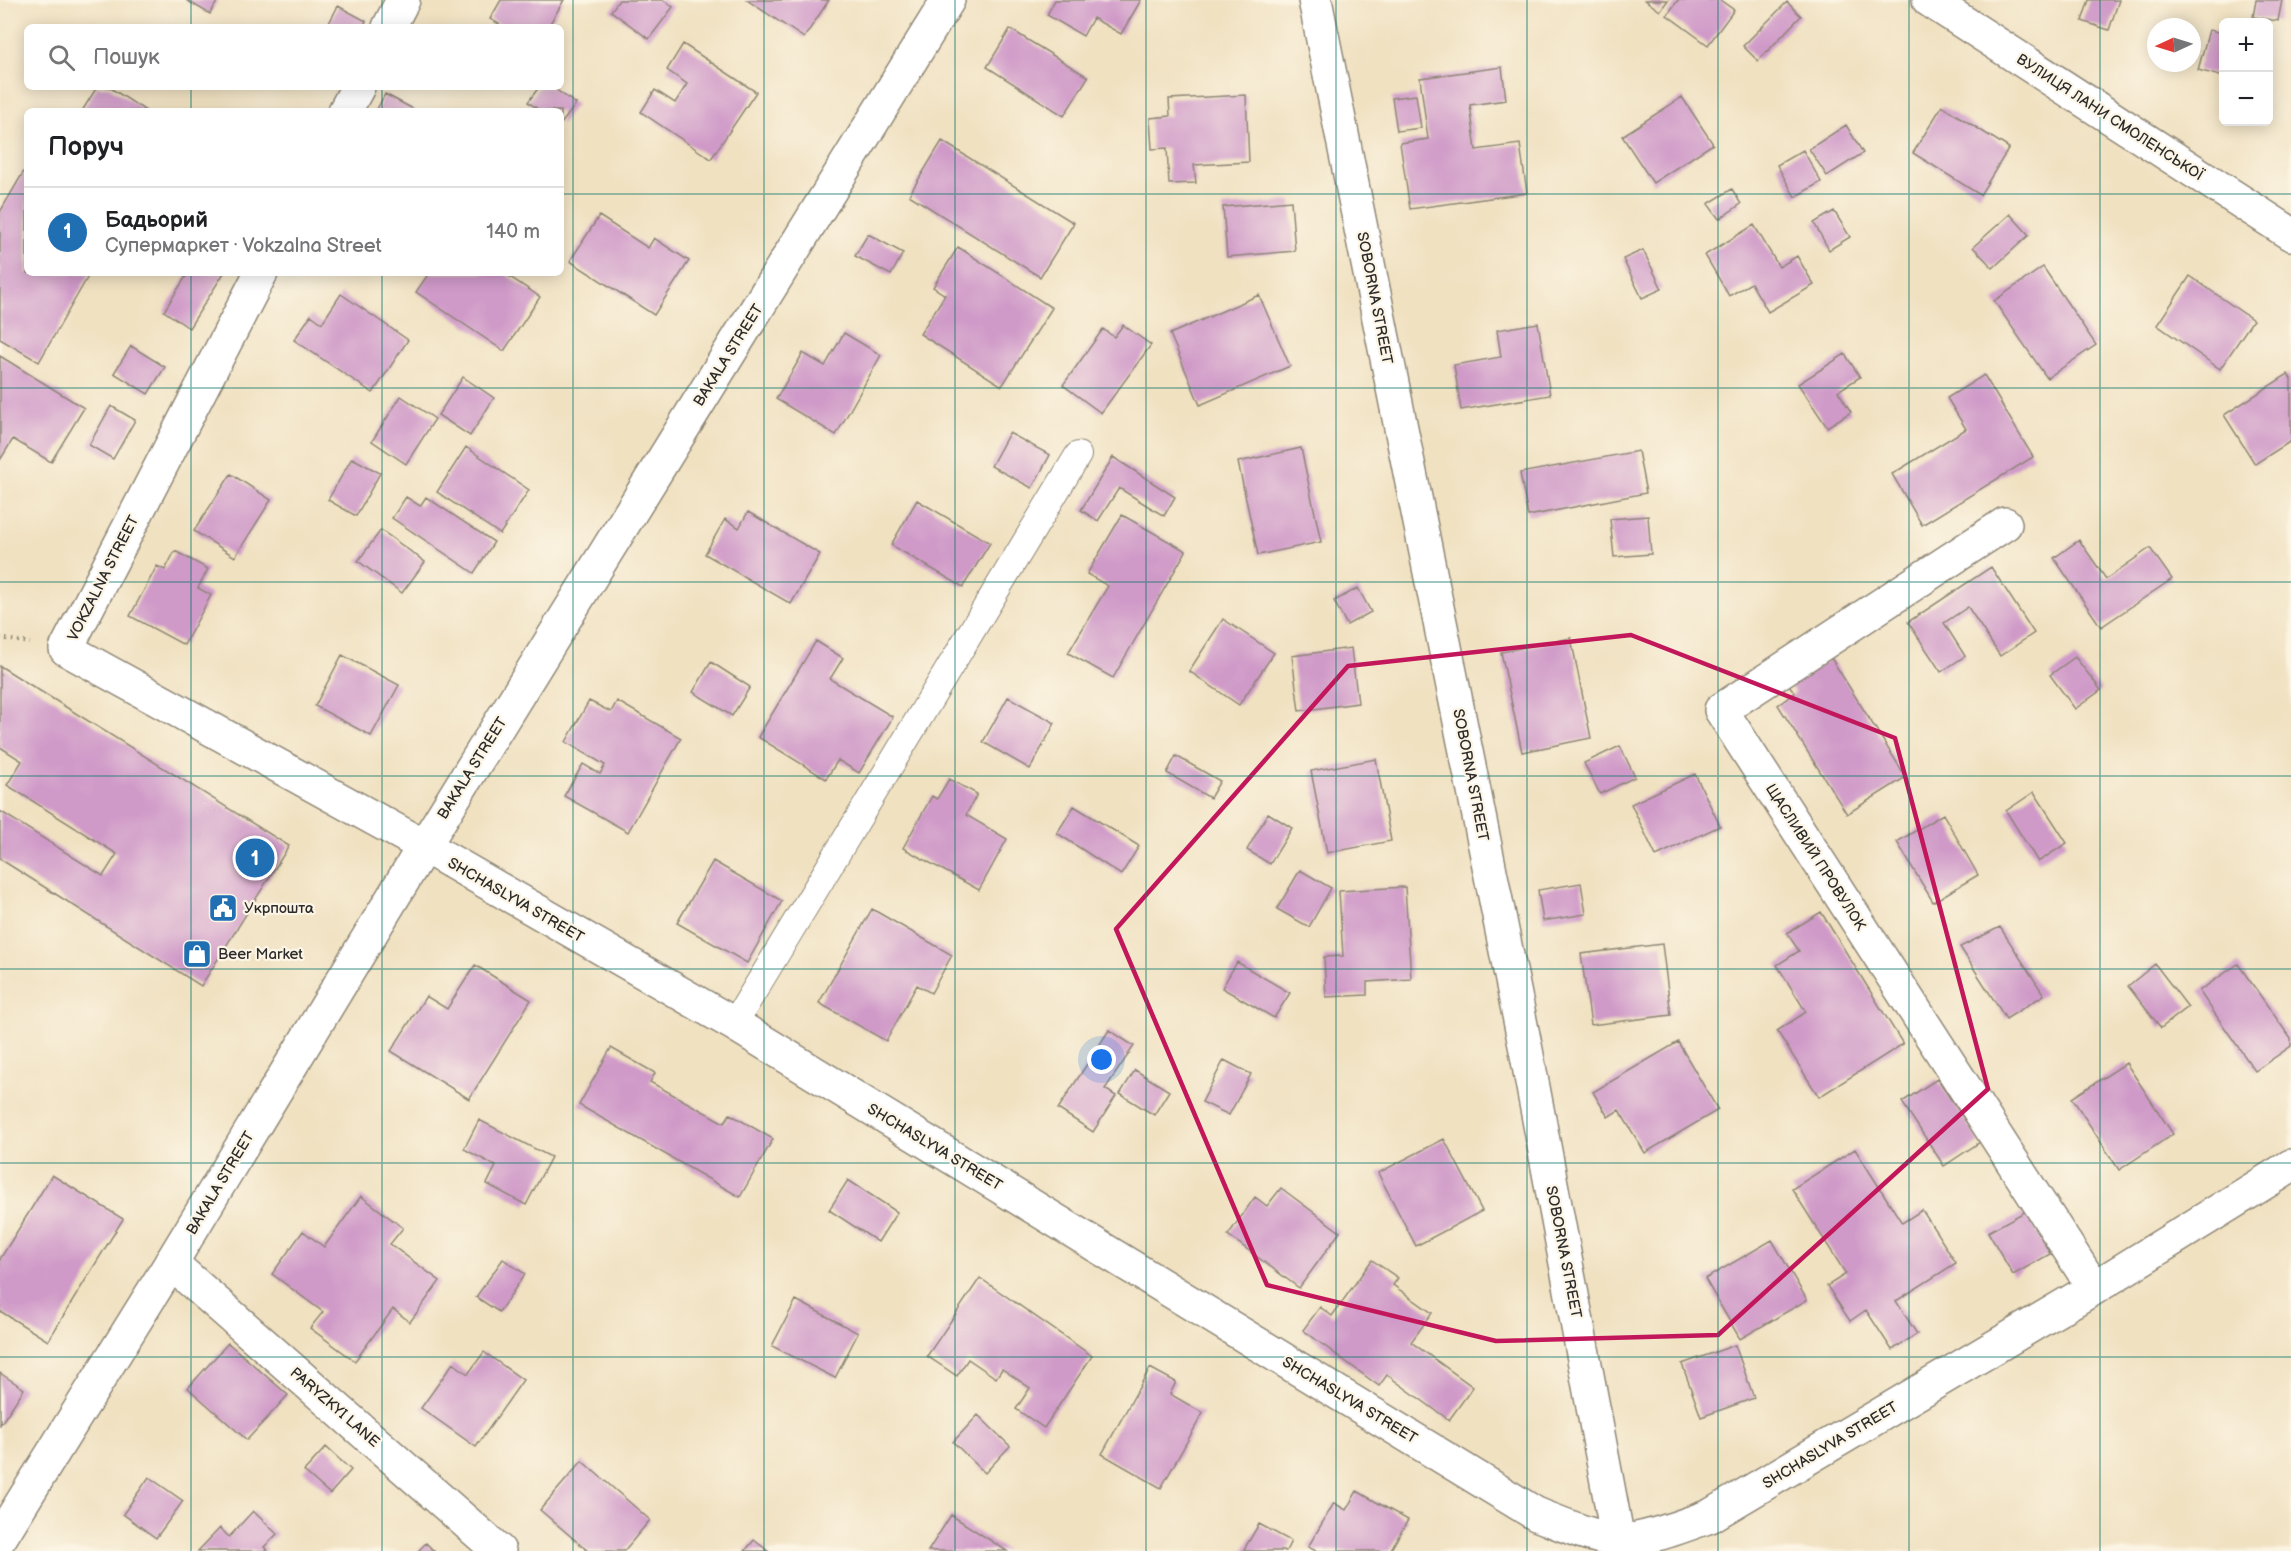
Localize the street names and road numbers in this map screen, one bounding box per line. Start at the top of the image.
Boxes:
street label: ВУЛИЦЯ ЛАНИ СМОЛЕНСЬКОЇ [2013,50,2207,185]
street label: SOBORNA STREET [1352,230,1397,366]
street label: BAKALA STREET [689,301,768,410]
street label: VOKZALNA STREET [64,512,143,644]
street label: SOBORNA STREET [1448,707,1493,843]
street label: BAKALA STREET [433,714,512,823]
street label: ЩАСЛИВИЙ ПРОВУЛОК [1761,780,1870,934]
street label: SHCHASLYVA STREET [444,854,587,947]
street label: SHCHASLYVA STREET [864,1100,1006,1195]
street label: BAKALA STREET [182,1128,259,1238]
street label: SOBORNA STREET [1541,1184,1586,1320]
street label: SHCHASLYVA STREET [1279,1353,1421,1448]
street label: PARYZKYI LANE [286,1363,383,1451]
street label: SHCHASLYVA STREET [1759,1398,1901,1493]

